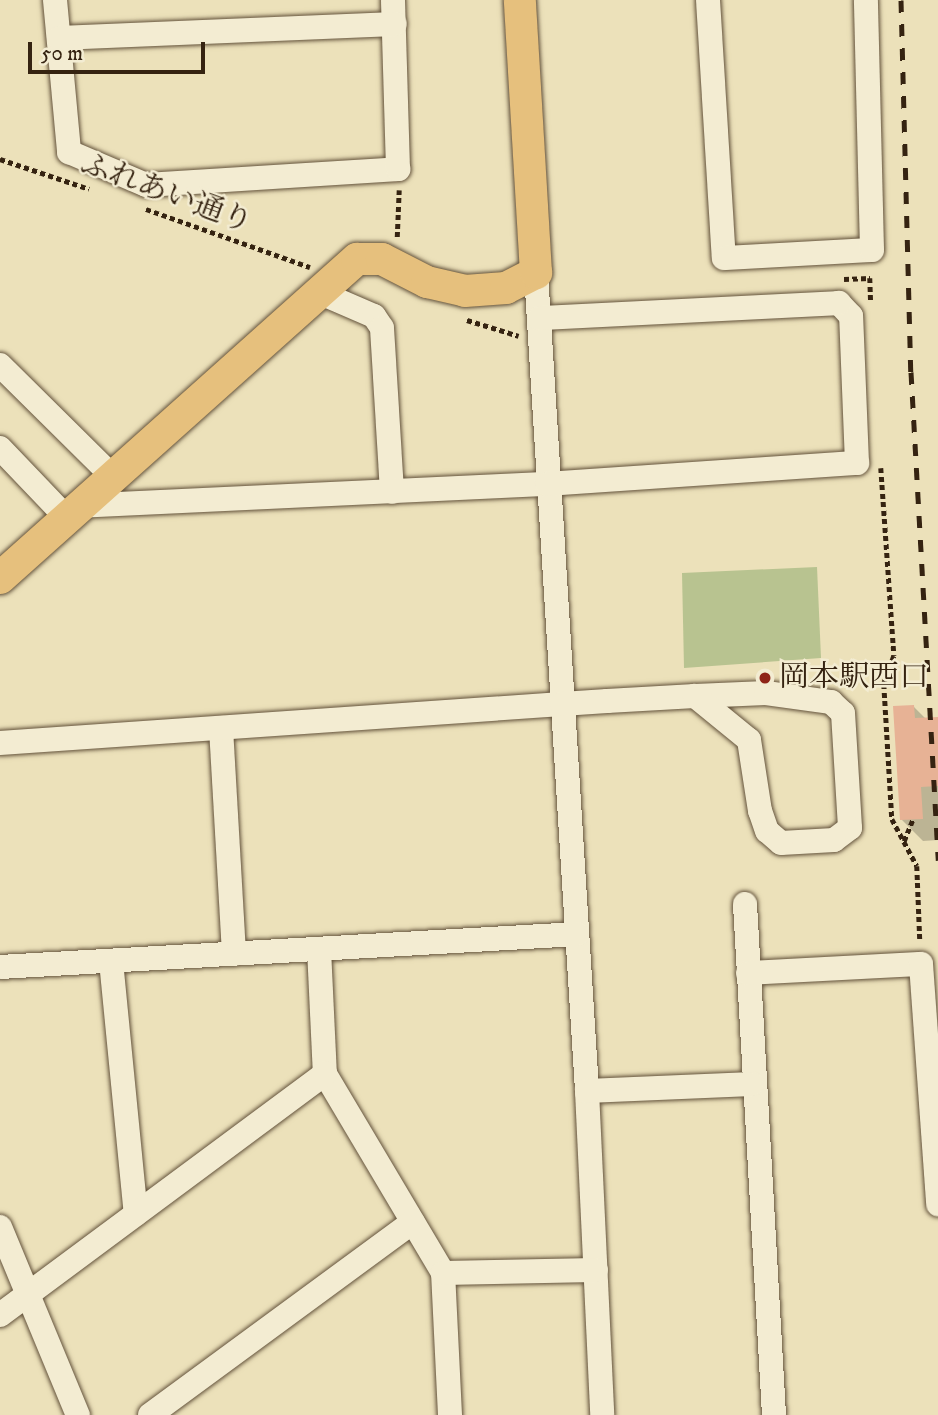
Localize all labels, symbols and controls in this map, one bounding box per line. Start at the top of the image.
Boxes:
scale bar [32,28,208,72]
text: 50 m [41,41,83,67]
street label: ふれあい通り [75,146,257,242]
place label: 岡本駅西口 [779,660,929,696]
marker: 岡本駅西口 [757,670,773,686]

